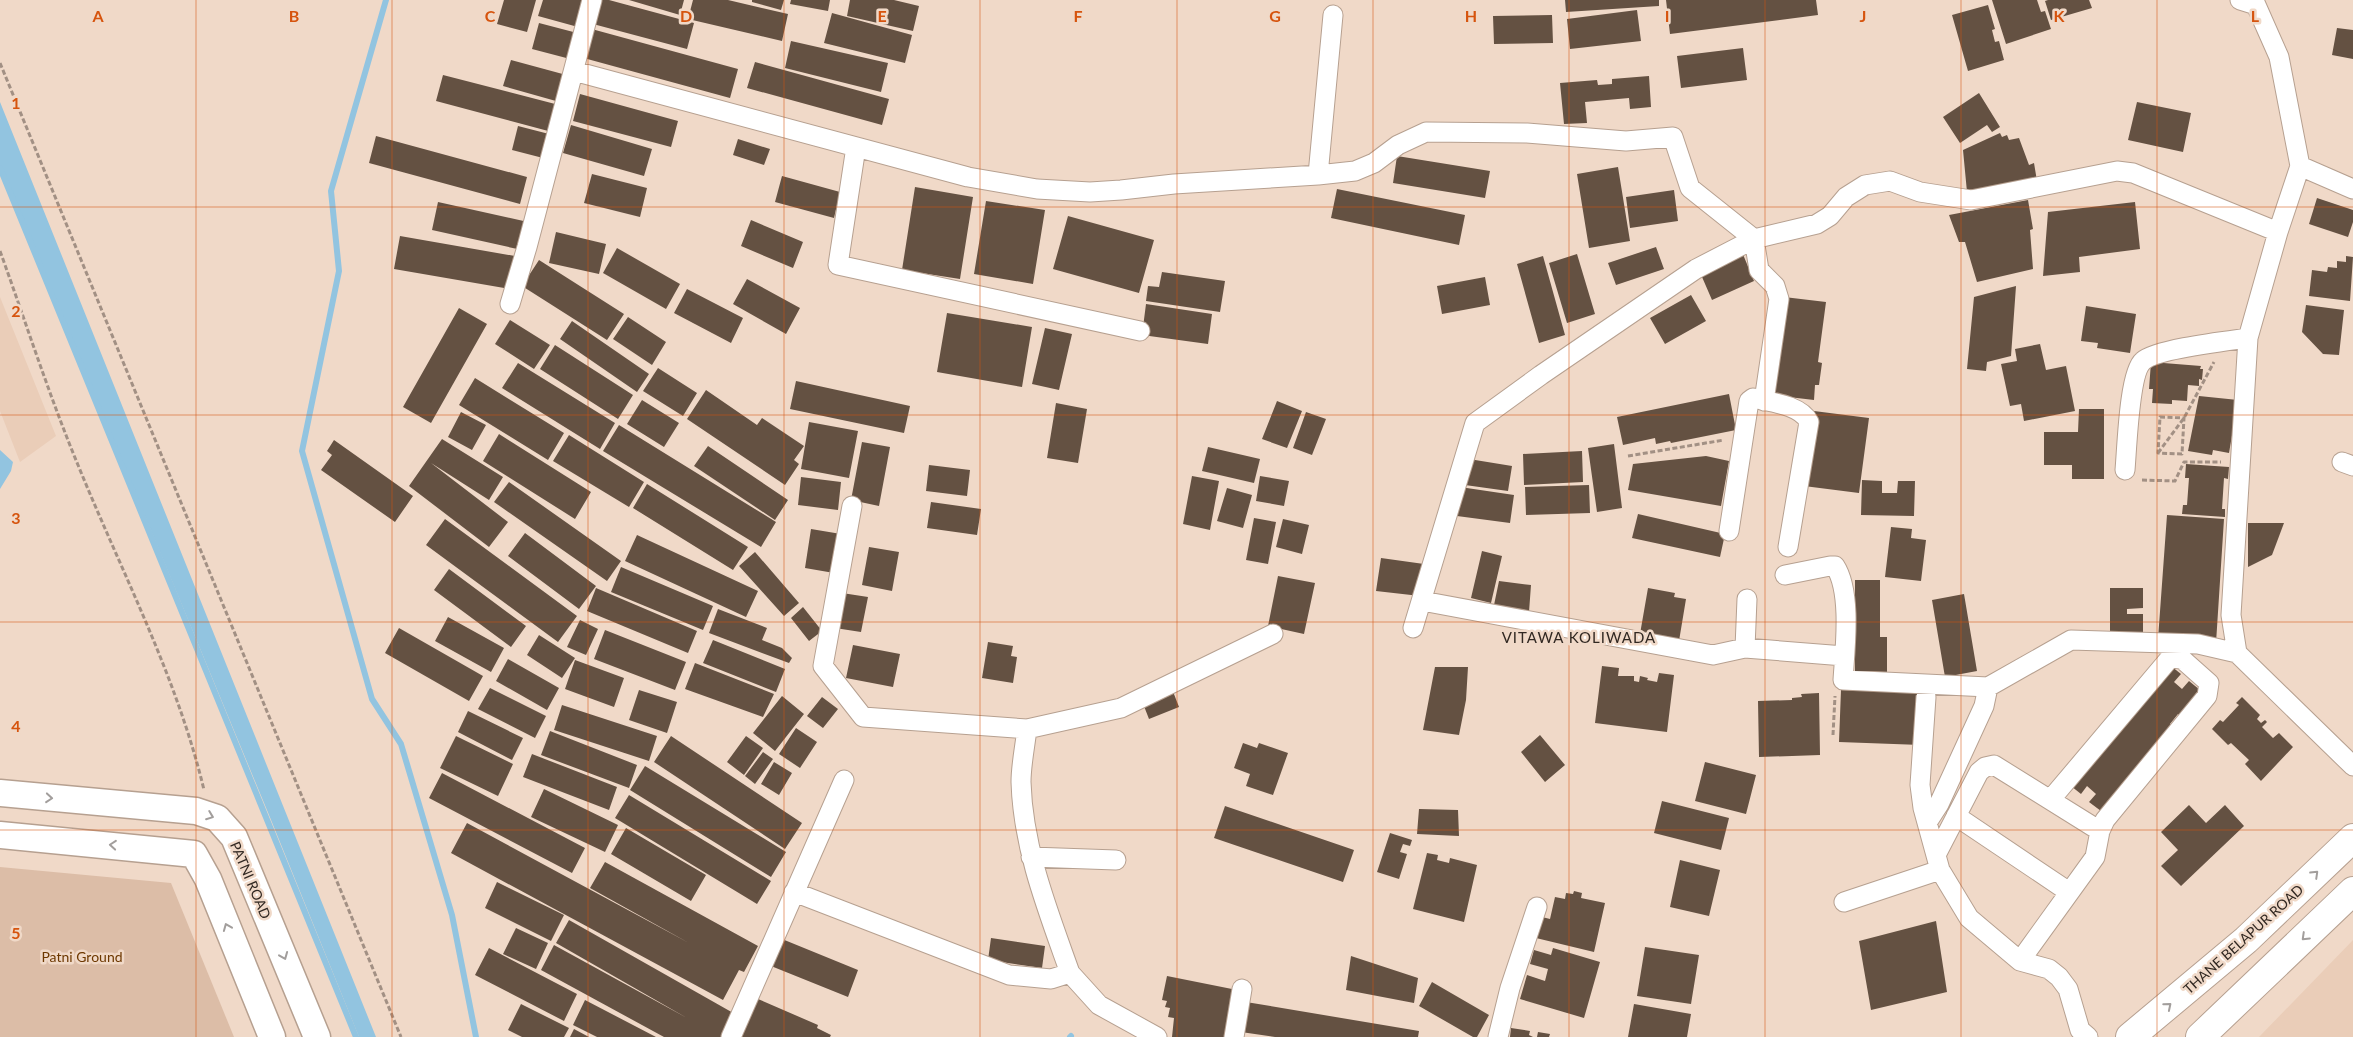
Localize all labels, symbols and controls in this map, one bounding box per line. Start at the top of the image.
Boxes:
text: A [91,6,104,25]
text: B [289,6,299,25]
text: C [485,6,496,25]
text: D [680,6,692,25]
text: E [877,6,887,25]
text: F [1073,6,1083,25]
text: G [1269,6,1281,25]
text: H [1465,6,1477,25]
text: I [1665,6,1669,25]
text: J [1860,6,1866,25]
text: K [2054,6,2066,25]
text: L [2251,6,2260,25]
text: 1 [11,93,21,112]
text: 2 [11,301,21,320]
text: 3 [11,508,21,527]
district label: VITAWA KOLIWADA [1502,628,1656,646]
text: 4 [11,716,21,735]
one-way arrow [45,792,53,803]
one-way arrow [205,810,213,820]
street label: PATNI ROAD [227,839,275,921]
one-way arrow [108,840,116,851]
one-way arrow [2309,871,2318,880]
street label: THANE BELAPUR ROAD [2180,881,2306,997]
text: 5 [11,923,21,942]
one-way arrow [223,923,234,932]
one-way arrow [2302,931,2311,940]
park label: Patni Ground [41,948,123,965]
one-way arrow [277,951,288,960]
one-way arrow [2162,1002,2171,1011]

